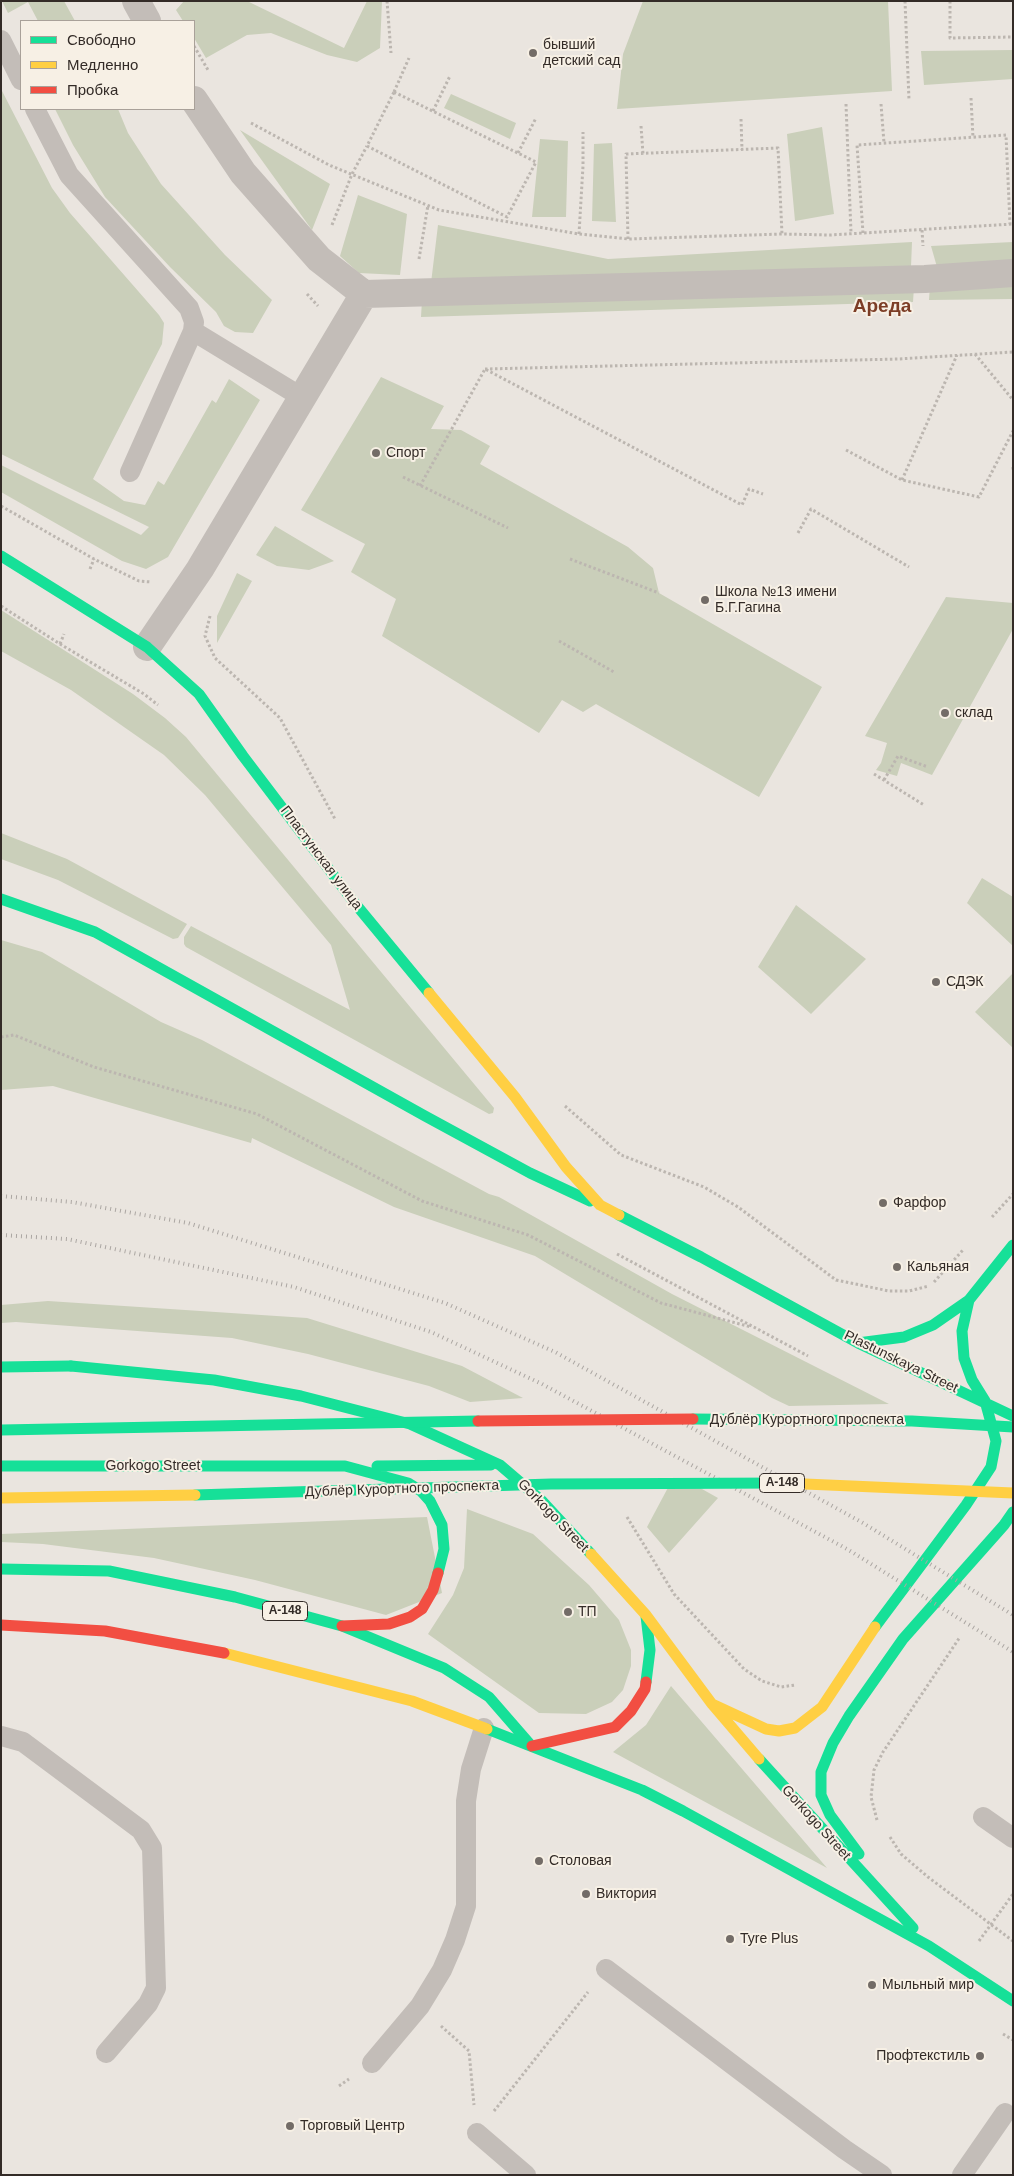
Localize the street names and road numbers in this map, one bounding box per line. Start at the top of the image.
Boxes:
street label: Пластунская улица [277,803,365,913]
street label: Plastunskaya Street [841,1327,961,1397]
street label: Дублёр Курортного проспекта [710,1412,904,1428]
street label: Gorkogo Street [106,1458,200,1474]
road number: А-148 [760,1474,804,1492]
street label: Gorkogo Street [514,1476,592,1556]
street label: Дублёр Курортного проспекта [305,1477,499,1501]
road number: А-148 [262,1602,308,1620]
street label: Gorkogo Street [778,1782,854,1864]

